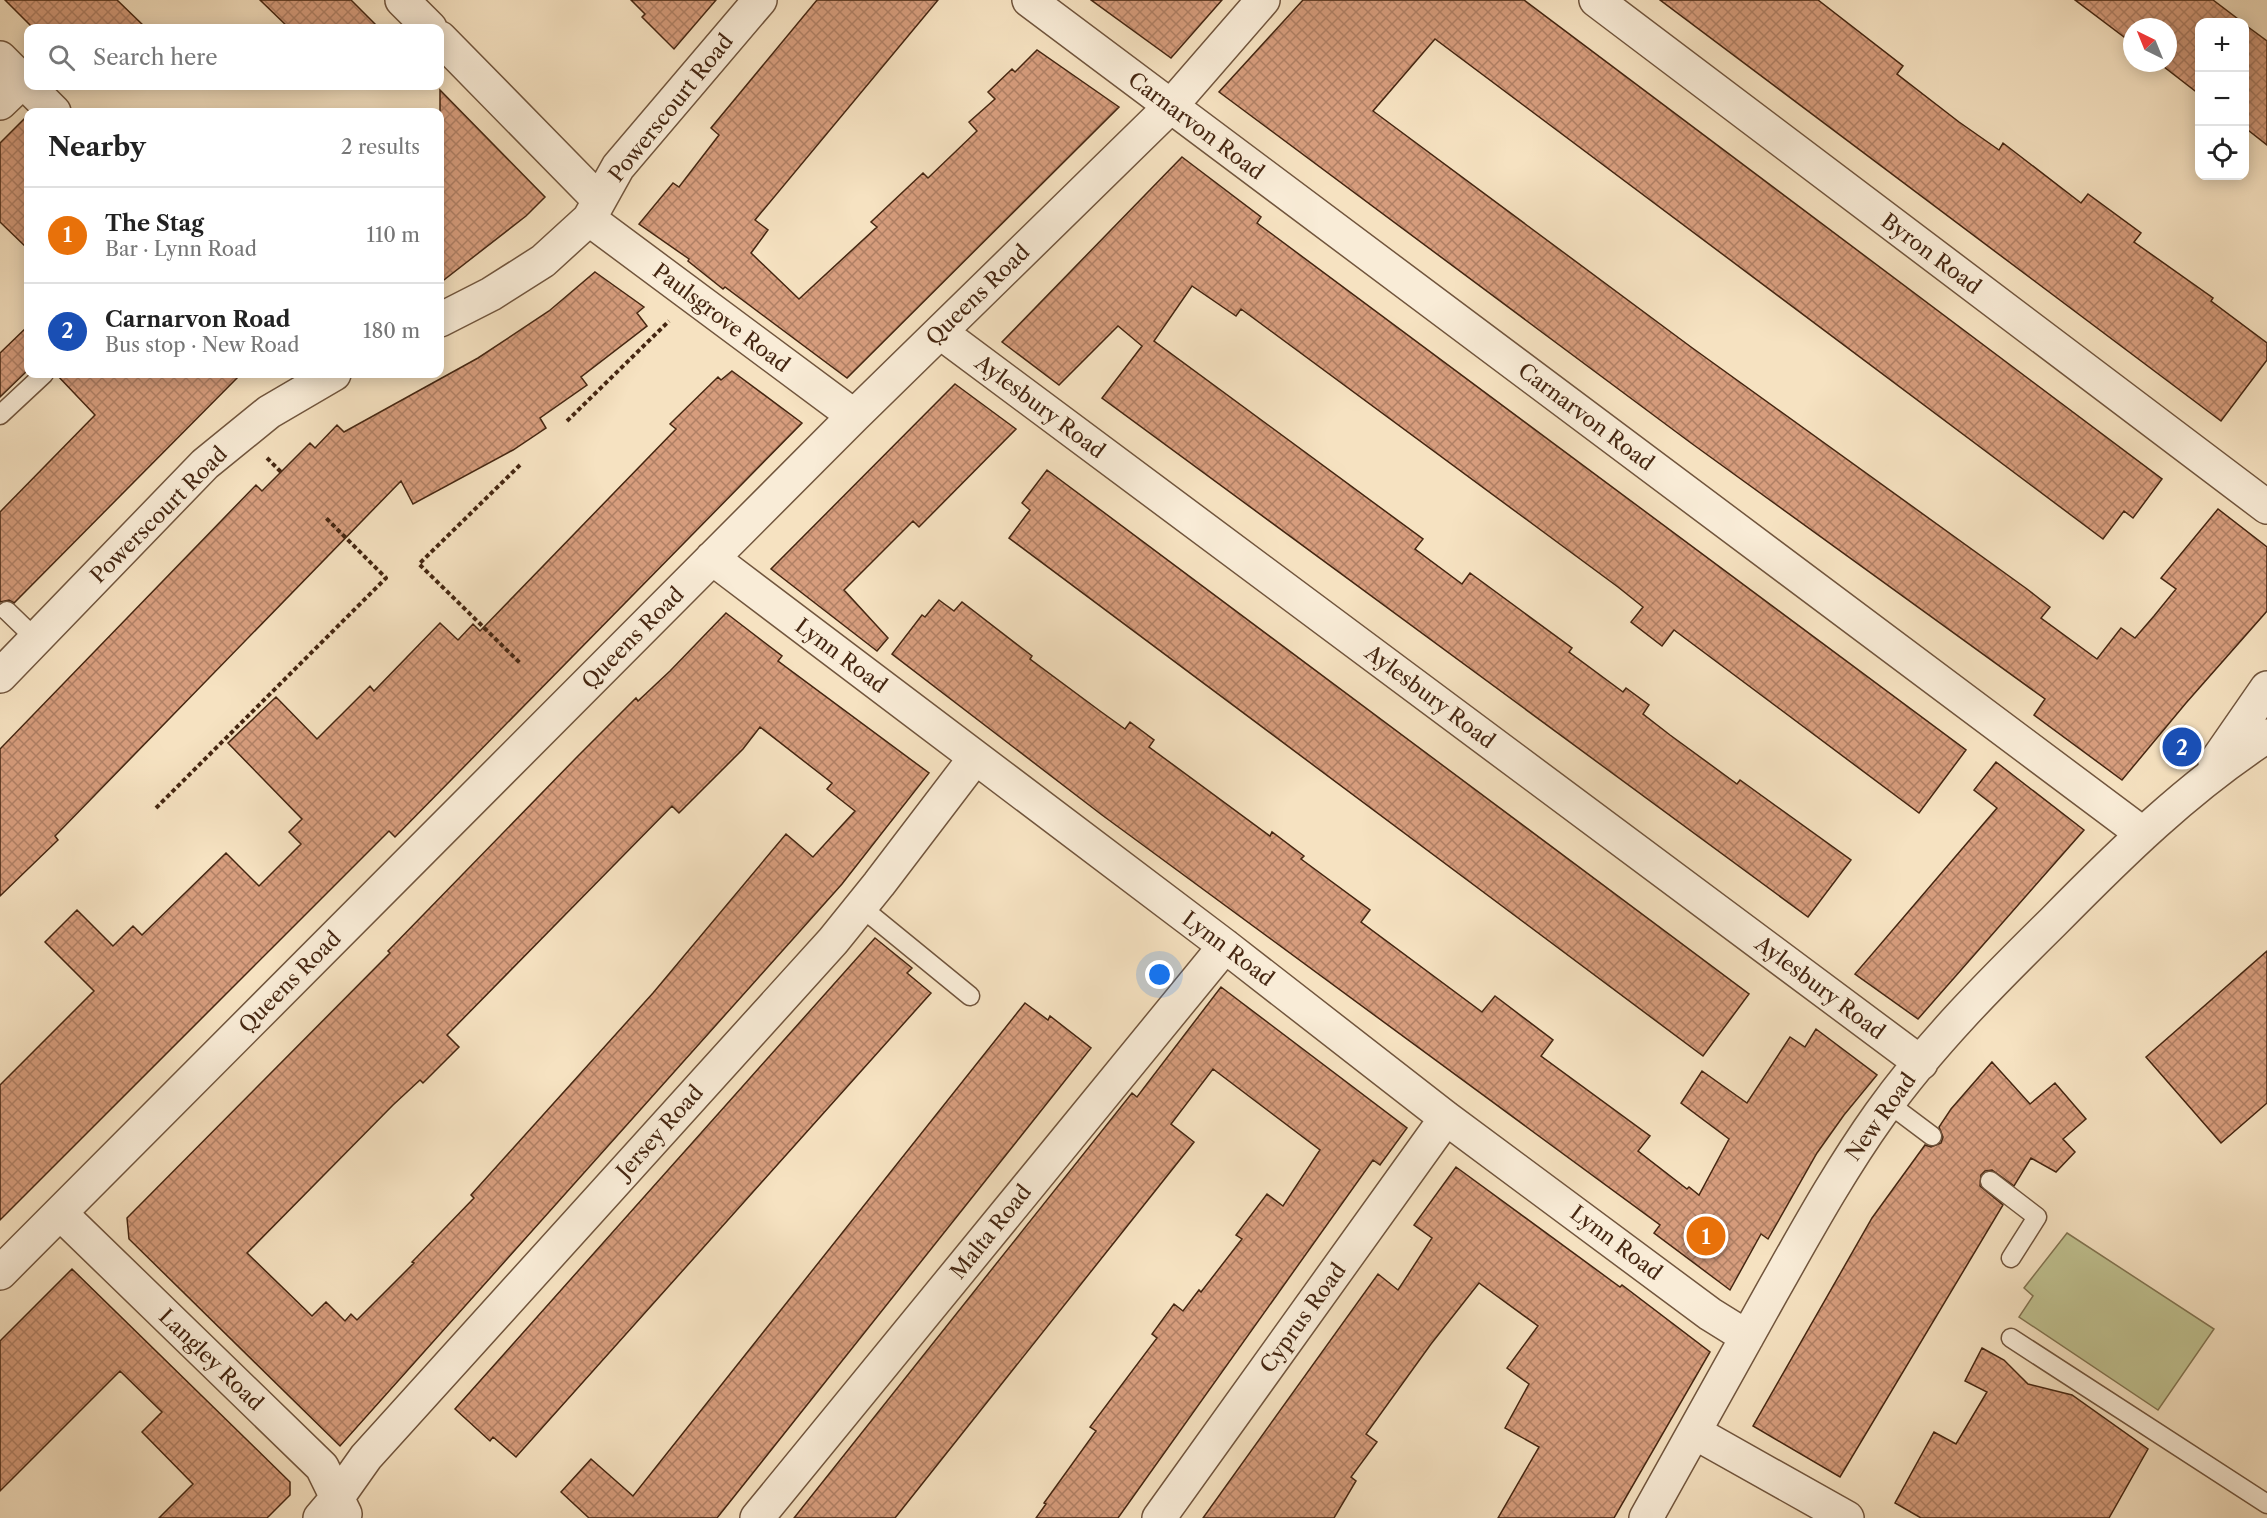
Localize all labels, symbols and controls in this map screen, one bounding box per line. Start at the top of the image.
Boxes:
north arrow [2123,18,2177,72]
map controls [2195,18,2249,180]
button: + [2195,18,2249,72]
search box [24,24,444,90]
street label: Powerscourt Road [603,29,738,187]
icon: search [45,41,78,74]
text: Search here [93,44,218,71]
street label: Carnarvon Road [1123,66,1269,185]
button: − [2195,72,2249,126]
button: locate [2195,126,2249,180]
text: Nearby [48,131,146,163]
text: 2 results [341,135,420,159]
street label: Byron Road [1877,208,1986,299]
text: The Stag [105,210,204,237]
text: 1 [63,223,72,247]
text: 110 m [367,223,420,247]
text: Bar · Lynn Road [105,237,257,261]
street label: Queens Road [921,239,1035,350]
street label: Paulsgrove Road [648,258,795,377]
text: Carnarvon Road [105,306,291,333]
text: 2 [62,319,73,343]
text: 180 m [363,319,420,343]
text: Bus stop · New Road [105,333,299,357]
street label: Aylesbury Road [970,349,1110,464]
street label: Carnarvon Road [1513,357,1659,476]
street label: Powerscourt Road [85,441,232,588]
street label: Queens Road [577,581,689,694]
street label: Lynn Road [791,613,892,698]
street label: Aylesbury Road [1360,639,1500,754]
pin: 2 [2162,724,2202,770]
street label: Lynn Road [1178,906,1279,991]
street label: Queens Road [234,925,346,1038]
street label: Aylesbury Road [1750,930,1890,1045]
your location [1145,960,1174,989]
street label: New Road [1840,1068,1921,1166]
street label: Jersey Road [609,1080,708,1186]
street label: Malta Road [945,1179,1036,1284]
street label: Lynn Road [1566,1200,1667,1285]
pin: 1 [1686,1214,1726,1258]
street label: Cyprus Road [1254,1258,1351,1377]
street label: Langley Road [154,1304,269,1416]

